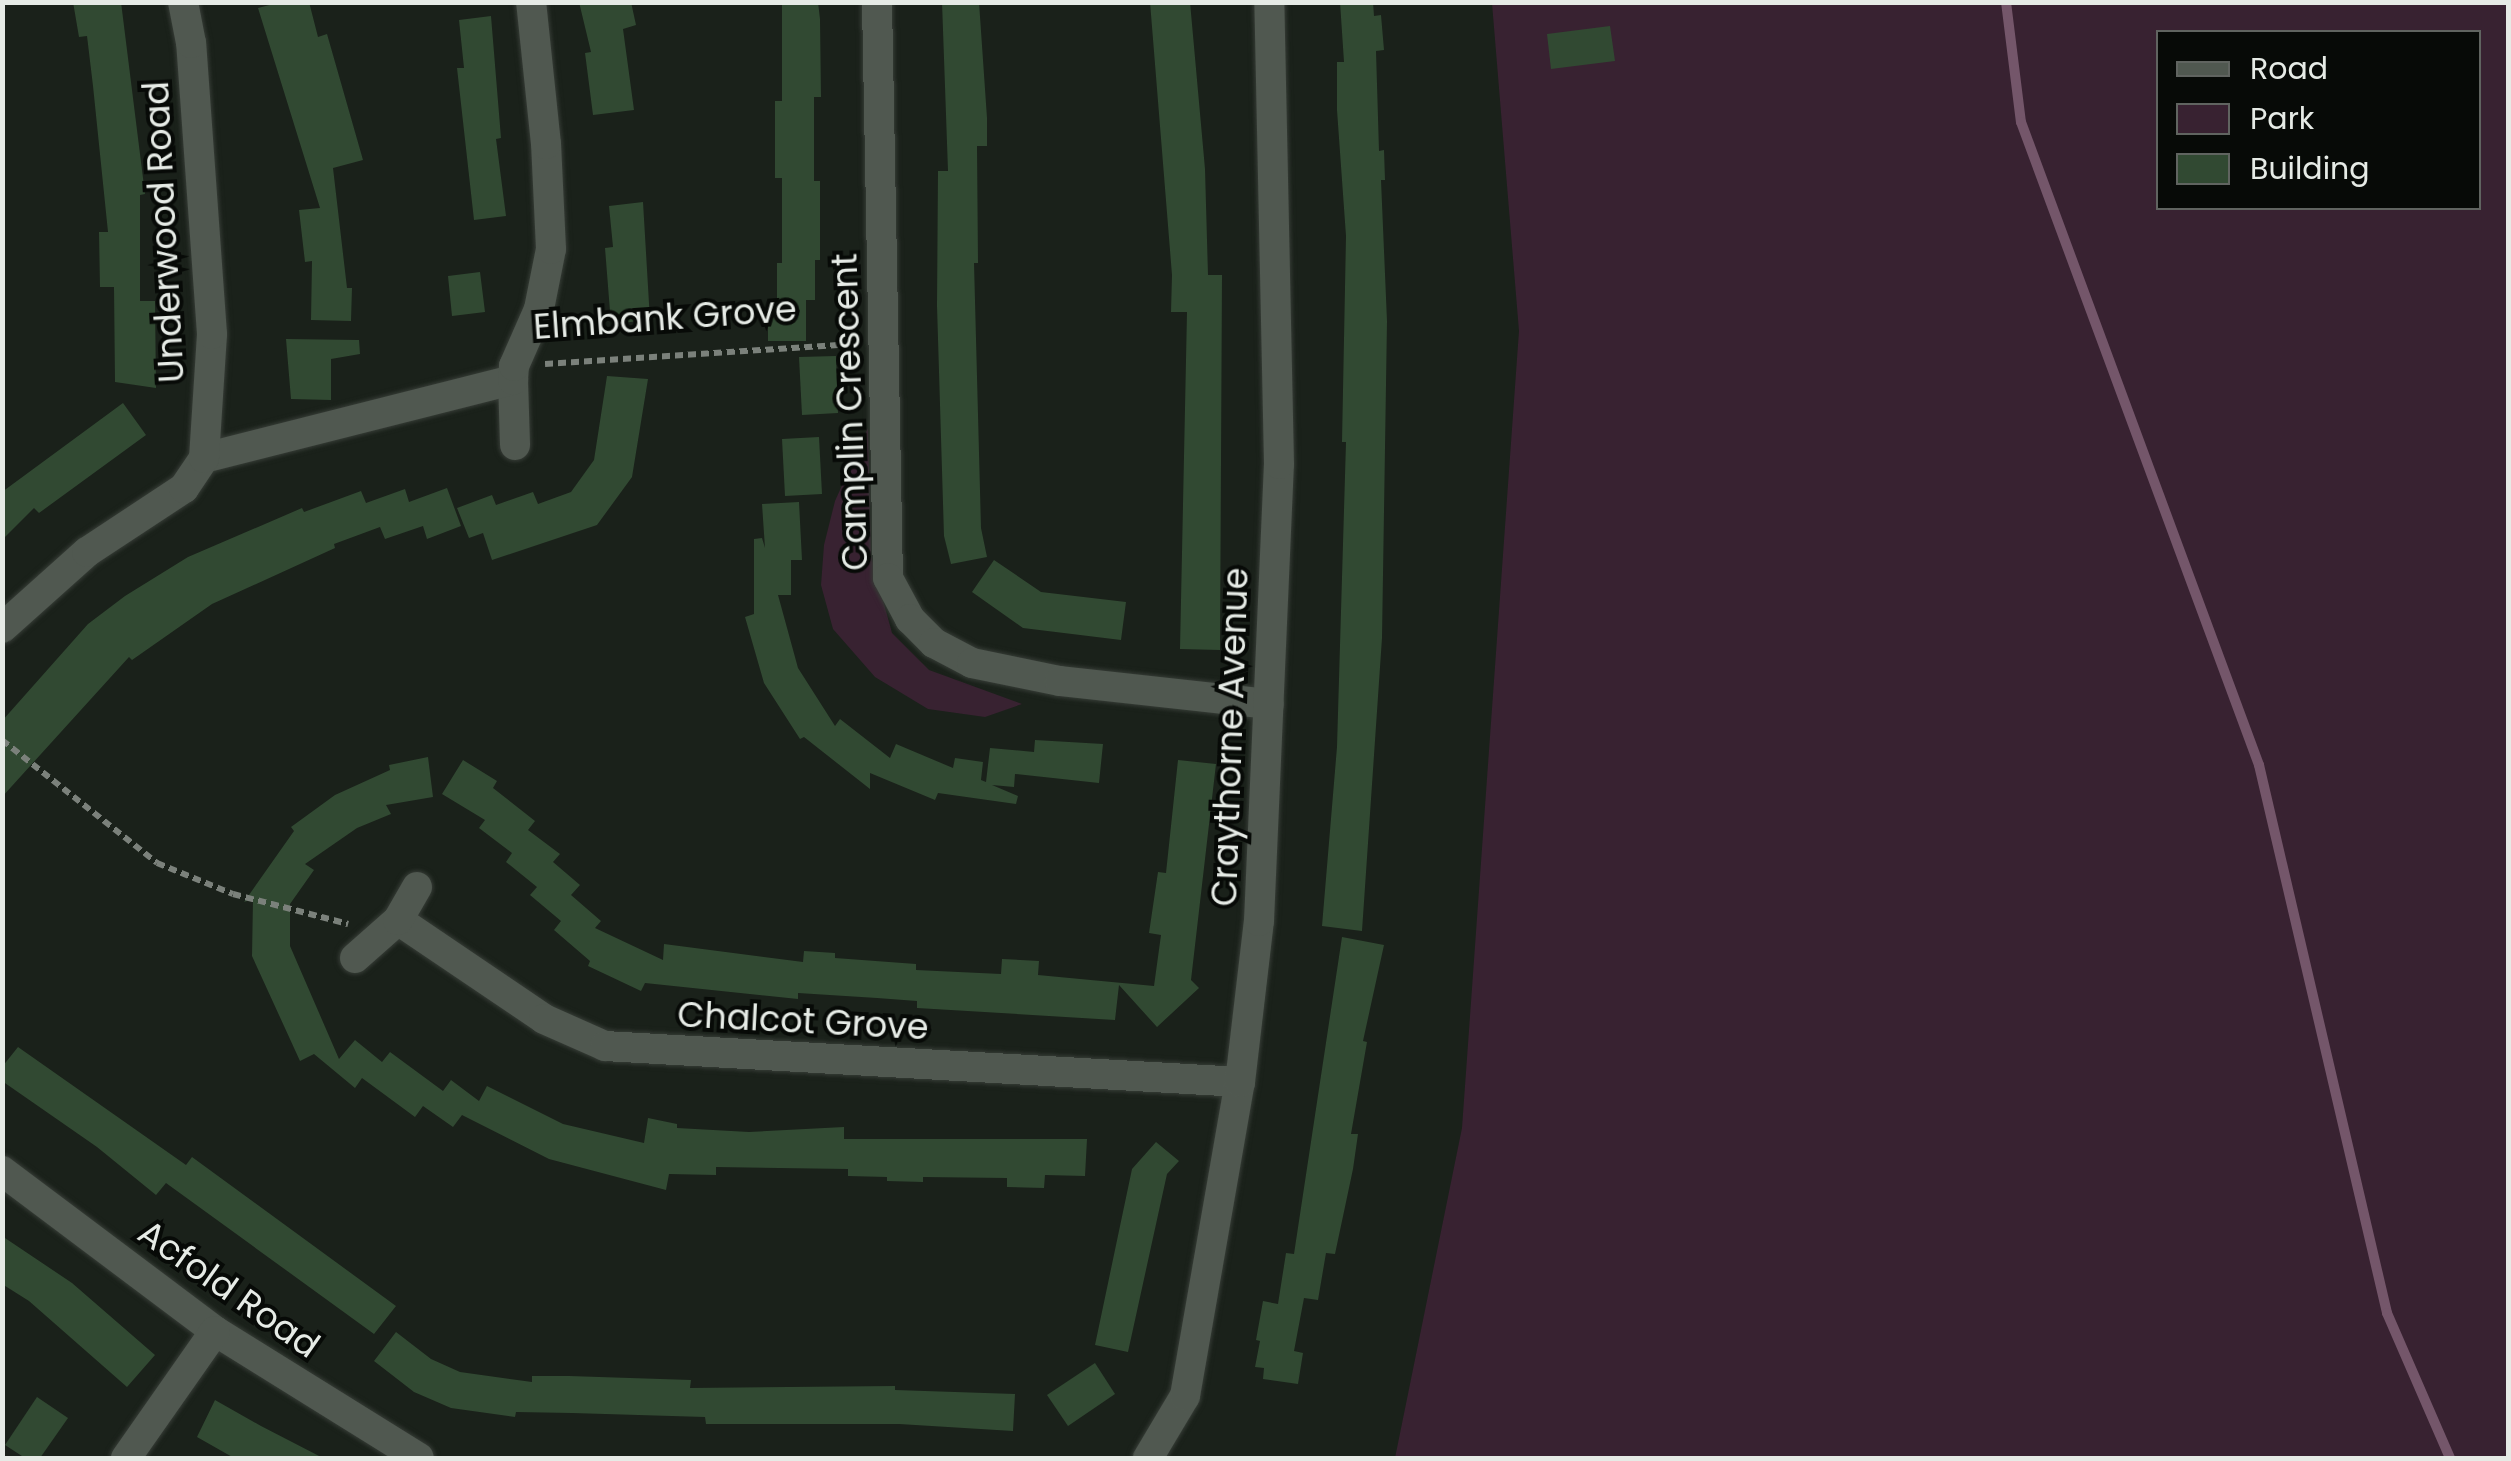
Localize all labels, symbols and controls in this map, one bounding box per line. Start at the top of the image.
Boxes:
legend [2156,30,2481,210]
text: Road [2250,47,2328,90]
street label: Underwood Road [135,80,193,384]
text: Park [2250,97,2314,140]
text: Building [2250,147,2370,190]
street label: Camplin Crescent [823,253,877,571]
street label: Elmbank Grove [532,288,798,348]
street label: Craythorne Avenue [1203,567,1257,907]
street label: Chalcot Grove [676,993,930,1049]
street label: Acfold Road [130,1211,328,1367]

